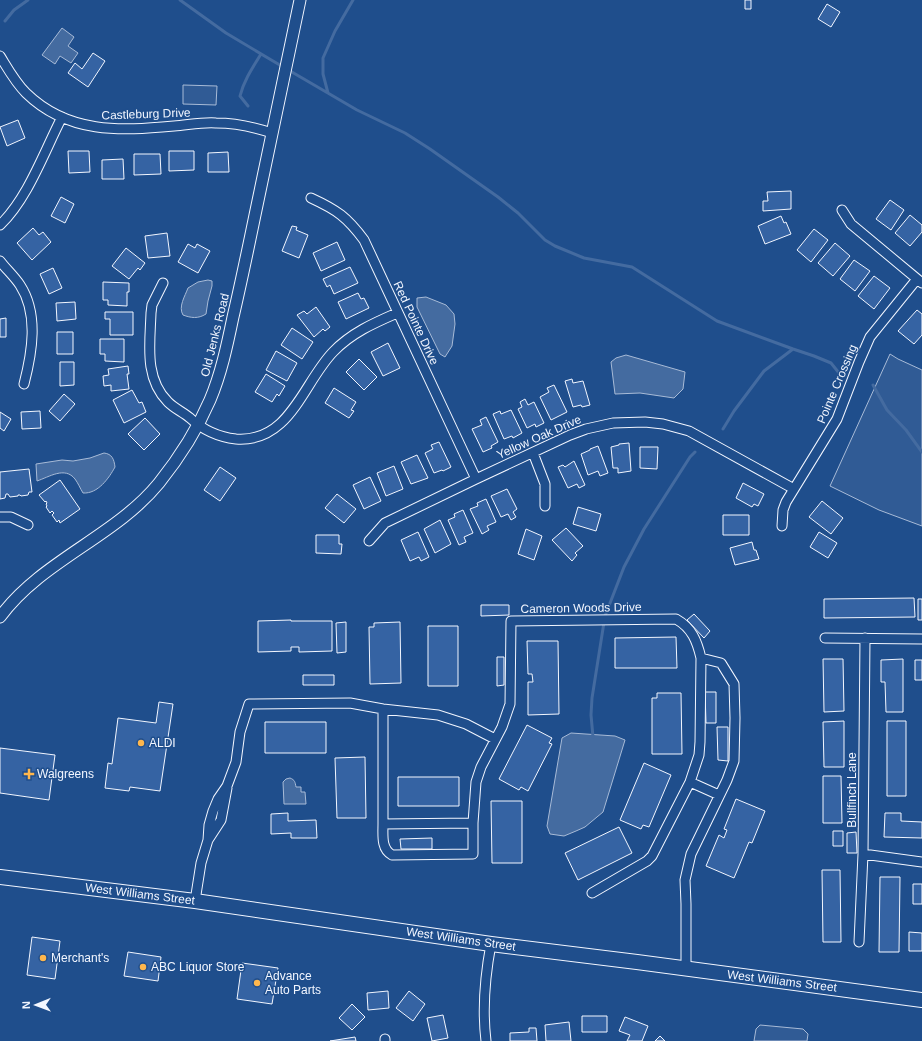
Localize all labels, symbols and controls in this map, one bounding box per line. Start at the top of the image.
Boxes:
street label: Castleburg Drive [101,105,191,123]
street label: Red Pointe Drive [390,279,442,367]
street label: Old Jenks Road [198,292,232,378]
street label: Pointe Crossing [814,342,860,426]
street label: Yellow Oak Drive [495,412,584,462]
street label: Cameron Woods Drive [520,600,642,616]
place label: ALDI [149,736,176,750]
marker: ALDI [136,738,146,748]
street label: Bullfinch Lane [845,752,859,828]
place label: Walgreens [37,767,94,781]
marker: Walgreens [24,769,34,779]
street label: West Williams Street [84,880,196,908]
street label: West Williams Street [405,924,517,954]
place label: Merchant's [51,951,109,965]
marker: Merchant's [38,953,48,963]
place label: ABC Liquor Store [151,960,245,974]
marker: ABC Liquor Store [138,962,148,972]
street label: West Williams Street [726,967,838,995]
place label: Advance Auto Parts [265,969,321,997]
marker: Advance Auto Parts [252,978,262,988]
north arrow [16,985,56,1025]
text: N [20,1001,32,1009]

